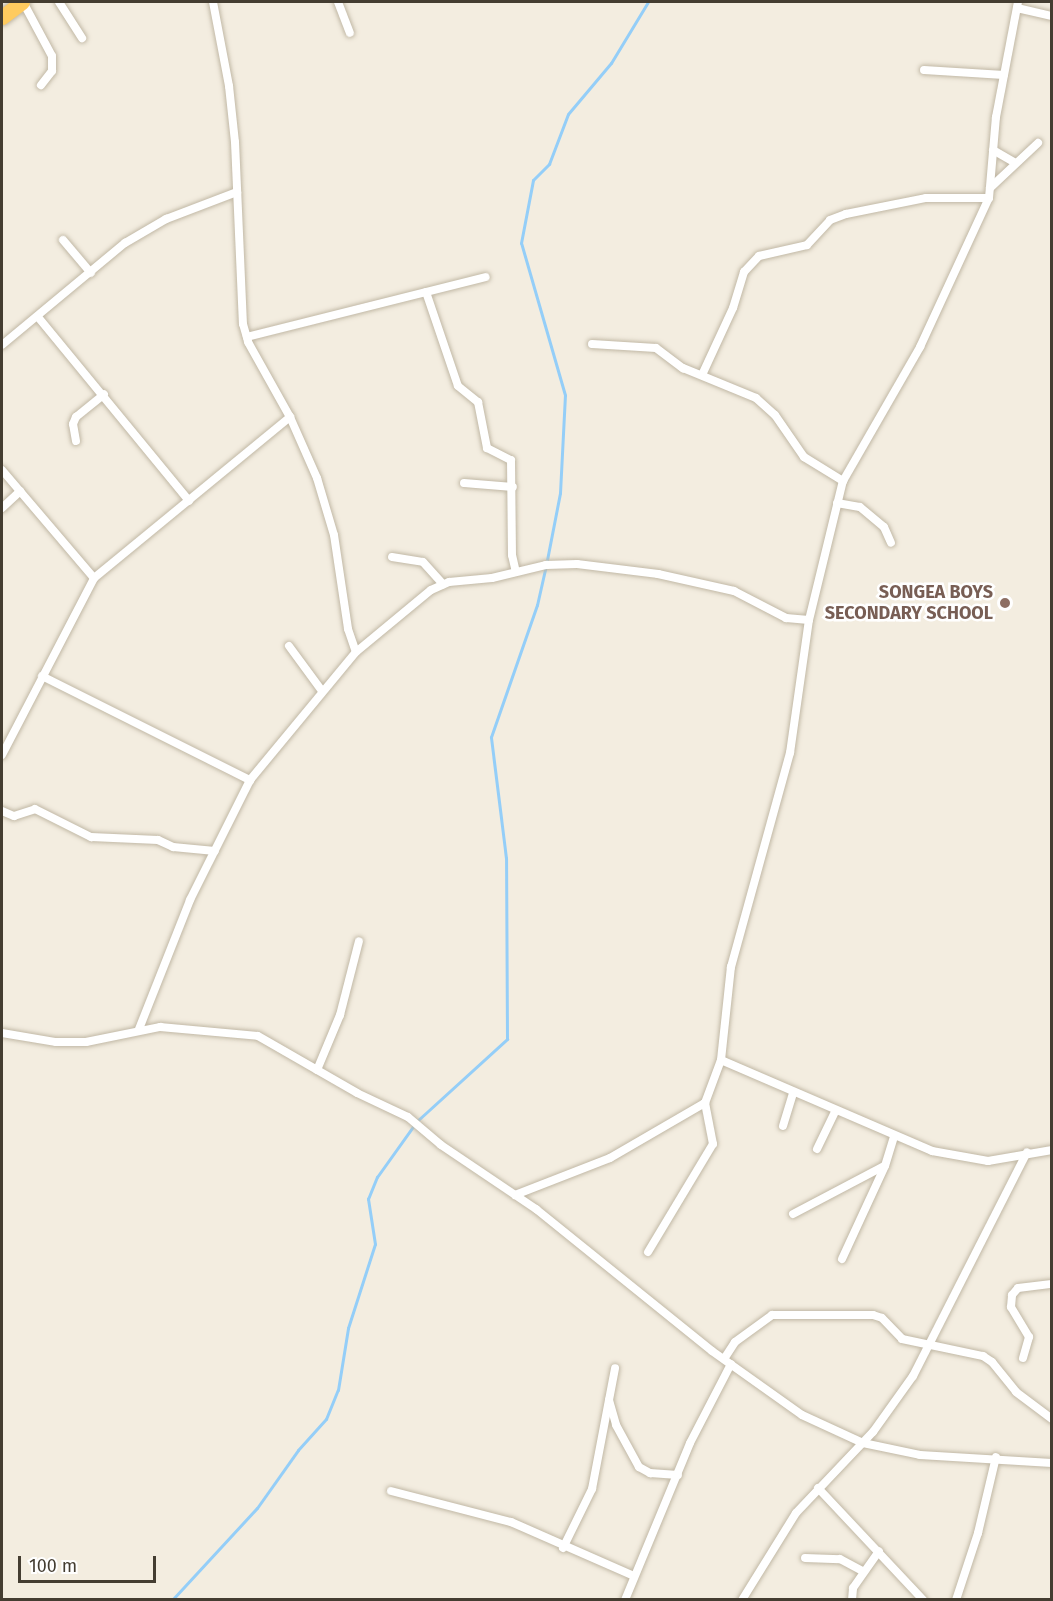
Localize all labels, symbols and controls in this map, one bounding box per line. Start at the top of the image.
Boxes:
place label: SONGEA BOYS SECONDARY SCHOOL [825,582,993,624]
marker: SONGEA BOYS SECONDARY SCHOOL [998,596,1012,610]
scale bar [21,1544,159,1582]
text: 100 m [29,1555,77,1577]

